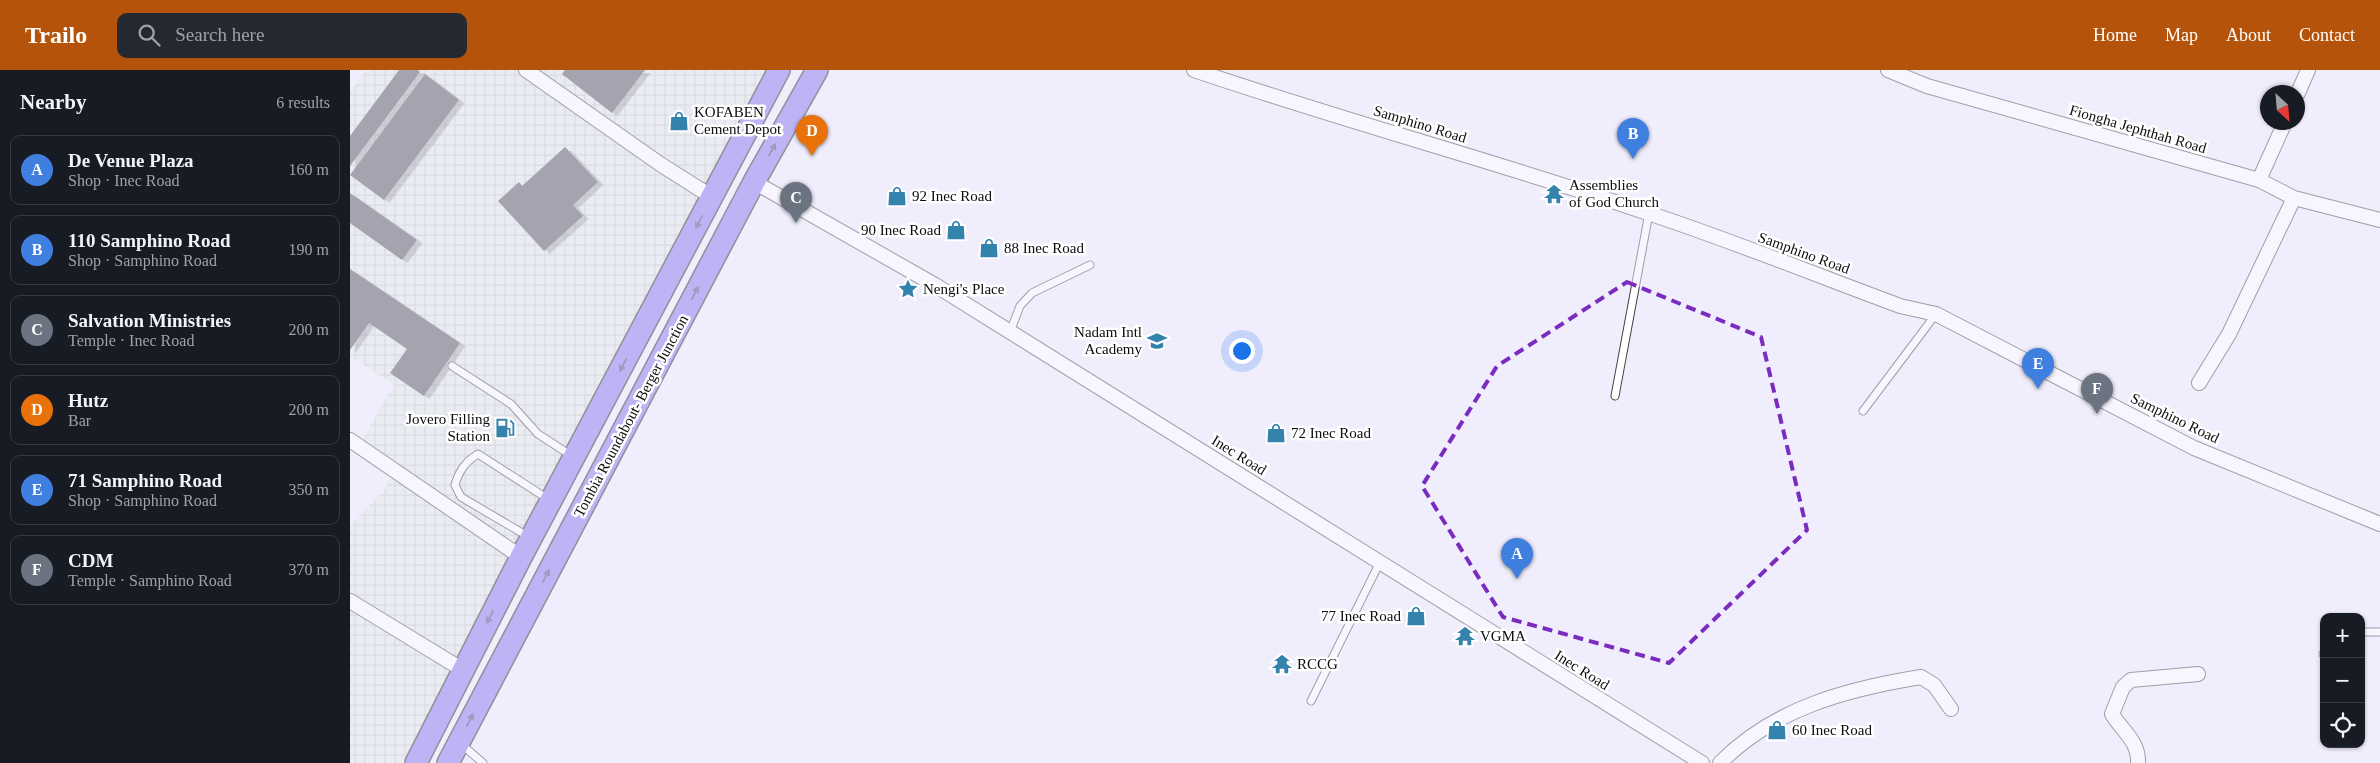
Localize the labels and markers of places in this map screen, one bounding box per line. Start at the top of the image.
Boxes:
place label: KOFABEN Cement Depot [694,104,782,137]
shop icon: KOFABEN Cement Depot [668,110,690,132]
pin: D [796,115,828,156]
pin: B [1617,118,1649,159]
place label: Assemblies of God Church [1569,177,1659,210]
pin: C [780,182,812,223]
temple icon: Assemblies of God Church [1543,183,1565,205]
shop icon: 92 Inec Road [886,185,908,207]
place label: 92 Inec Road [912,188,992,204]
shop icon: 90 Inec Road [945,219,967,241]
place label: 90 Inec Road [861,222,941,238]
shop icon: 88 Inec Road [978,237,1000,259]
place label: 88 Inec Road [1004,240,1084,256]
place icon: Nengi's Place [897,278,919,300]
place label: Nengi's Place [923,281,1005,297]
place label: Nadam Intl Academy [1074,324,1142,357]
school or university icon: Nadam Intl Academy [1146,330,1168,352]
pin: E [2022,348,2054,389]
pin: F [2081,373,2113,414]
place label: Jovero Filling Station [406,411,490,444]
fuel station icon: Jovero Filling Station [494,417,516,439]
shop icon: 72 Inec Road [1265,422,1287,444]
place label: 72 Inec Road [1291,425,1371,441]
pin: A [1501,538,1533,579]
shop icon: 77 Inec Road [1405,605,1427,627]
place label: 77 Inec Road [1321,608,1401,624]
temple icon: VGMA [1454,625,1476,647]
place label: VGMA [1480,628,1526,644]
temple icon: RCCG [1271,653,1293,675]
place label: RCCG [1297,656,1338,672]
shop icon: 60 Inec Road [1766,719,1788,741]
place label: 60 Inec Road [1792,722,1872,738]

